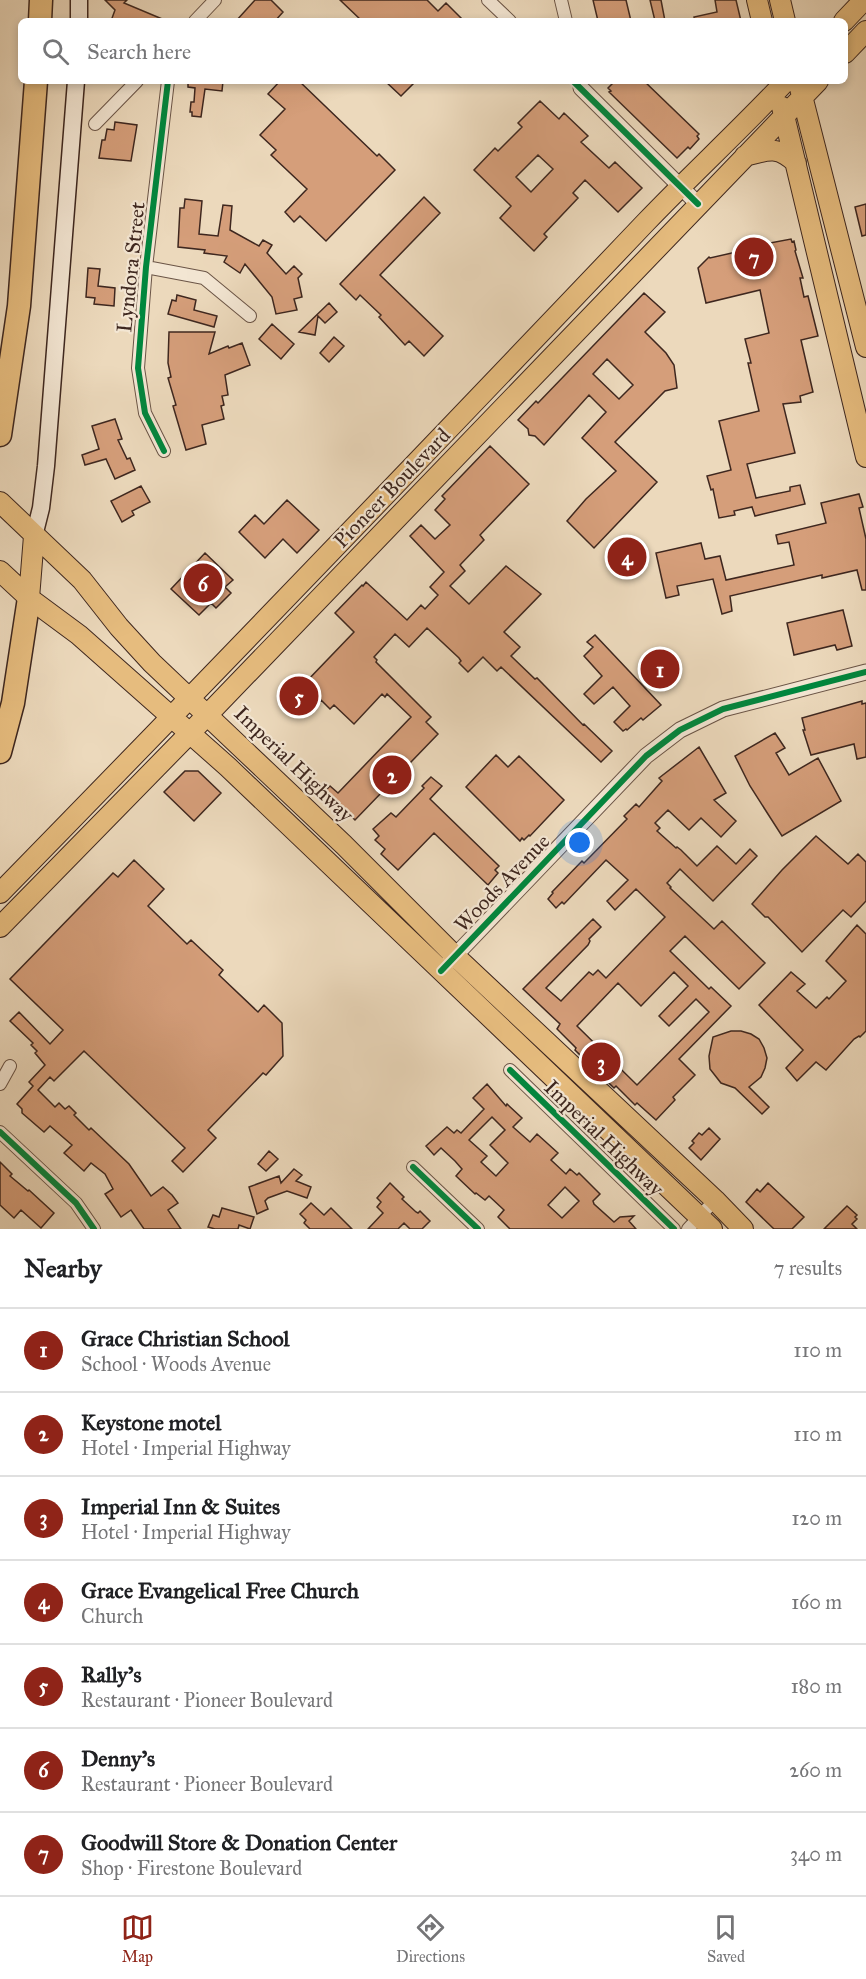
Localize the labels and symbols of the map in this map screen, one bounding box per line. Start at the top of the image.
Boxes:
street label: Lyndora Street [111,200,151,334]
pin: 7 [734,234,774,280]
street label: Pioneer Boulevard [328,422,456,553]
pin: 4 [608,534,646,580]
pin: 6 [184,560,222,606]
pin: 1 [640,646,680,692]
pin: 5 [280,674,318,718]
street label: Imperial Highway [229,700,360,828]
pin: 2 [372,752,412,798]
street label: Woods Avenue [449,828,555,937]
your location [565,828,594,857]
pin: 3 [582,1040,620,1084]
street label: Imperial Highway [539,1074,670,1202]

